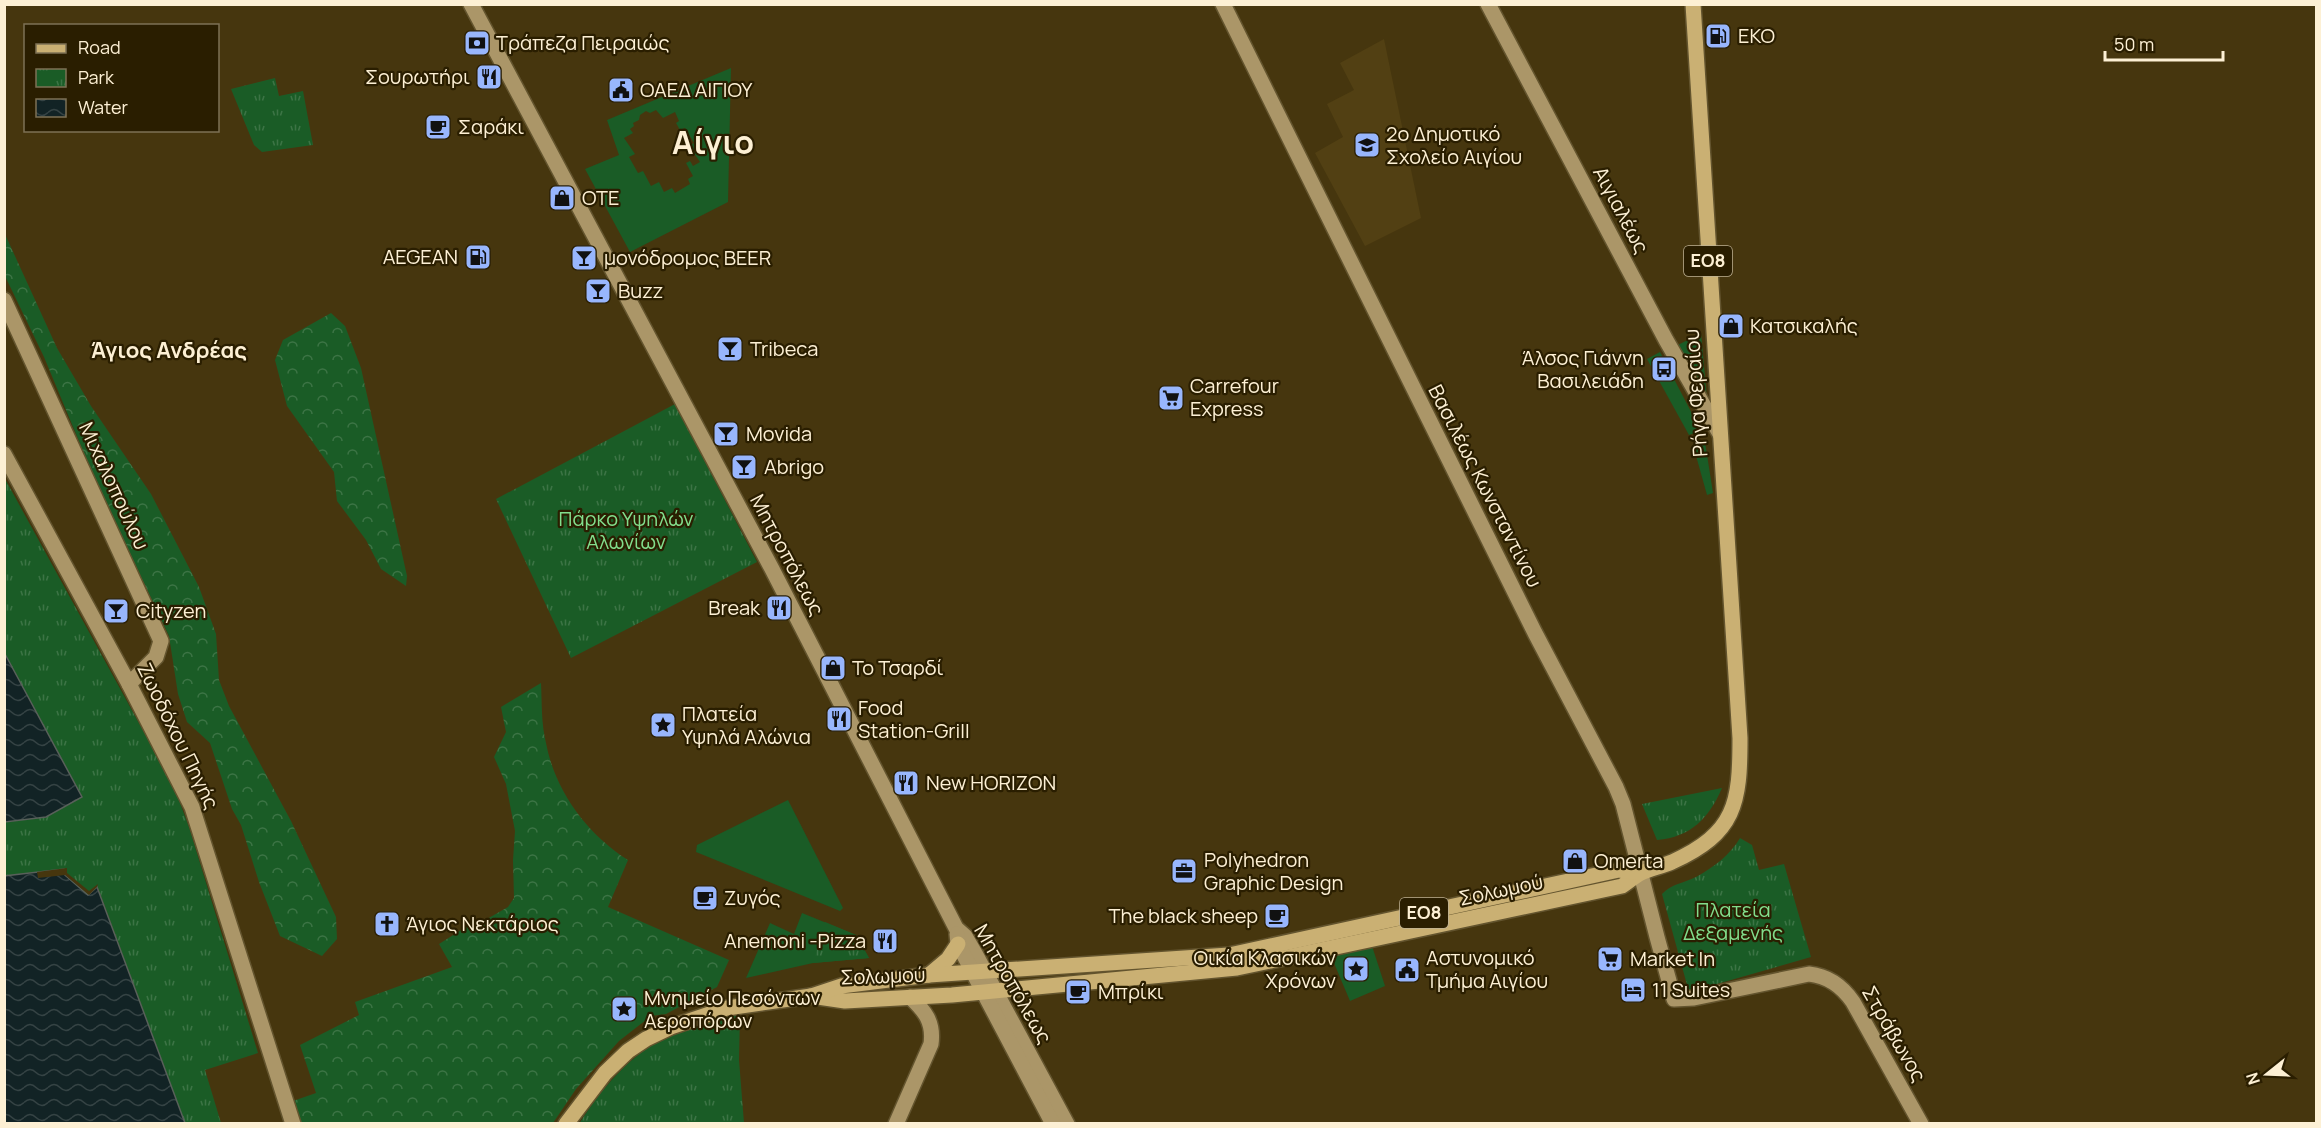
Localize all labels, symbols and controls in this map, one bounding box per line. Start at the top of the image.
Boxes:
fuel station icon: EKO [1703,21,1733,51]
place label: EKO [1738,22,1775,49]
legend [24,24,219,132]
scale bar [2105,24,2224,62]
bank icon: Τράπεζα Πειραιώς [462,28,492,58]
place label: Τράπεζα Πειραιώς [496,29,669,56]
text: 50 m [2114,32,2154,56]
text: Road [78,35,121,59]
restaurant icon: Σουρωτήρι [474,62,504,92]
place label: Σουρωτήρι [365,63,470,90]
text: Park [78,65,115,89]
public building icon: ΟΑΕΔ ΑΙΓΙΟΥ [606,75,636,105]
place label: ΟΑΕΔ ΑΙΓΙΟΥ [640,76,753,103]
text: Water [78,95,128,119]
cafe icon: Σαράκι [423,112,453,142]
place label: Σαράκι [458,113,524,140]
district label: Αίγιο [672,120,754,164]
place label: 2ο Δημοτικό Σχολείο Αιγίου [1386,120,1522,170]
school or university icon: 2ο Δημοτικό Σχολείο Αιγίου [1352,130,1382,160]
street label: Αιγιαλέως [1587,162,1656,258]
shop icon: ΟΤΕ [547,183,577,213]
place label: ΟΤΕ [582,184,619,211]
fuel station icon: AEGEAN [463,242,493,272]
place label: AEGEAN [383,243,458,270]
bar icon: μονόδρομος BEER [569,243,599,273]
place label: μονόδρομος BEER [604,244,771,271]
road number: ΕΟ8 [1684,246,1732,276]
bar icon: Buzz [583,276,613,306]
place label: Buzz [618,277,663,304]
shop icon: Κατσικαλής [1716,311,1746,341]
place label: Κατσικαλής [1750,312,1858,339]
street label: Ρήγα Φεραίου [1678,328,1713,458]
bar icon: Tribeca [715,334,745,364]
district label: Άγιος Ανδρέας [91,335,247,365]
place label: Tribeca [750,335,818,362]
place label: Άλσος Γιάννη Βασιλειάδη [1522,344,1644,394]
bus stop icon: Άλσος Γιάννη Βασιλειάδη [1649,354,1679,384]
place label: Carrefour Express [1190,372,1279,422]
street label: Βασιλέως Κωνσταντίνου [1423,380,1548,592]
supermarket icon: Carrefour Express [1156,383,1186,413]
street label: Μιχαλοπούλου [73,418,156,554]
bar icon: Movida [711,419,741,449]
place label: Movida [746,420,812,447]
bar icon: Abrigo [729,452,759,482]
place label: Abrigo [764,453,824,480]
street label: Μητροπόλεως [744,489,831,620]
park label: Πάρκο Υψηλών Αλωνίων [559,505,693,555]
restaurant icon: Break [764,593,794,623]
place label: Break [708,594,761,621]
bar icon: Cityzen [101,596,131,626]
place label: Cityzen [136,597,206,624]
shop icon: Το Τσαρδί [818,653,848,683]
place label: Το Τσαρδί [852,654,944,681]
street label: Ζωοδόχου Πηγής [131,658,226,813]
place label: Food Station-Grill [858,694,970,744]
place label: Πλατεία Υψηλά Αλώνια [682,700,811,750]
restaurant icon: Food Station-Grill [824,704,854,734]
place icon: Πλατεία Υψηλά Αλώνια [648,710,678,740]
restaurant icon: New HORIZON [891,768,921,798]
place label: New HORIZON [926,769,1056,796]
place label: Polyhedron Graphic Design [1204,846,1344,896]
shop icon: Omerta [1560,846,1590,876]
place label: Omerta [1594,847,1663,874]
office icon: Polyhedron Graphic Design [1169,856,1199,886]
street label: Σολωμού [1456,867,1545,912]
cafe icon: Ζυγός [690,883,720,913]
place label: Ζυγός [724,884,781,911]
park label: Πλατεία Δεξαμενής [1683,896,1783,946]
road number: ΕΟ8 [1400,898,1448,928]
cafe icon: The black sheep [1262,901,1292,931]
place label: The black sheep [1109,902,1258,929]
church icon: Άγιος Νεκτάριος [372,909,402,939]
place label: Άγιος Νεκτάριος [406,910,559,937]
street label: Μητροπόλεως [968,919,1059,1048]
restaurant icon: Anemoni -Pizza [870,926,900,956]
place label: Anemoni -Pizza [724,927,866,954]
place label: Οικία Κλασικών Χρόνων [1194,944,1336,994]
place label: Αστυνομικό Τμήμα Αιγίου [1426,944,1548,994]
supermarket icon: Market In [1595,944,1625,974]
place label: Market In [1630,945,1715,972]
place icon: Οικία Κλασικών Χρόνων [1341,954,1371,984]
public building icon: Αστυνομικό Τμήμα Αιγίου [1392,955,1422,985]
street label: Σολωμού [840,961,926,990]
hotel icon: 11 Suites [1618,975,1648,1005]
place label: 11 Suites [1652,976,1730,1003]
cafe icon: Μπρίκι [1063,977,1093,1007]
place label: Μπρίκι [1098,978,1164,1005]
street label: Στράβωνος [1856,981,1933,1087]
place label: Μνημείο Πεσόντων Αεροπόρων [644,984,820,1034]
place icon: Μνημείο Πεσόντων Αεροπόρων [609,994,639,1024]
north arrow [2237,1044,2297,1104]
text: N [2240,1070,2265,1088]

